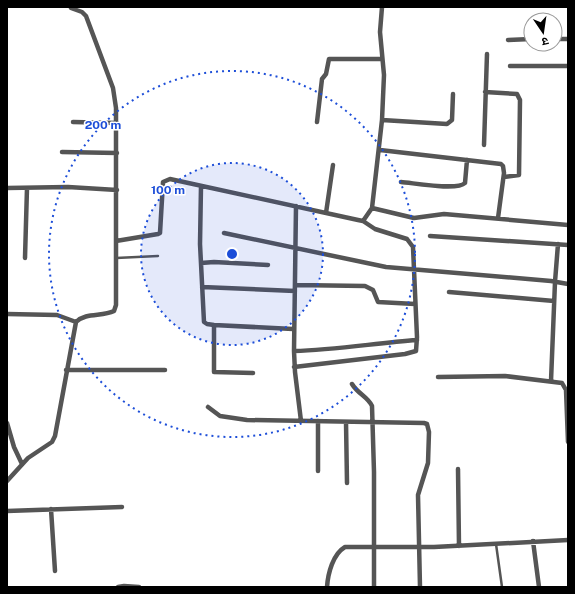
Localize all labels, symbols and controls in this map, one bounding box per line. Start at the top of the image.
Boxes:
north arrow [523,12,563,52]
text: उ [540,35,550,48]
text: 200 m [85,118,121,132]
text: 100 m [151,183,185,197]
centre of rings [225,247,239,261]

